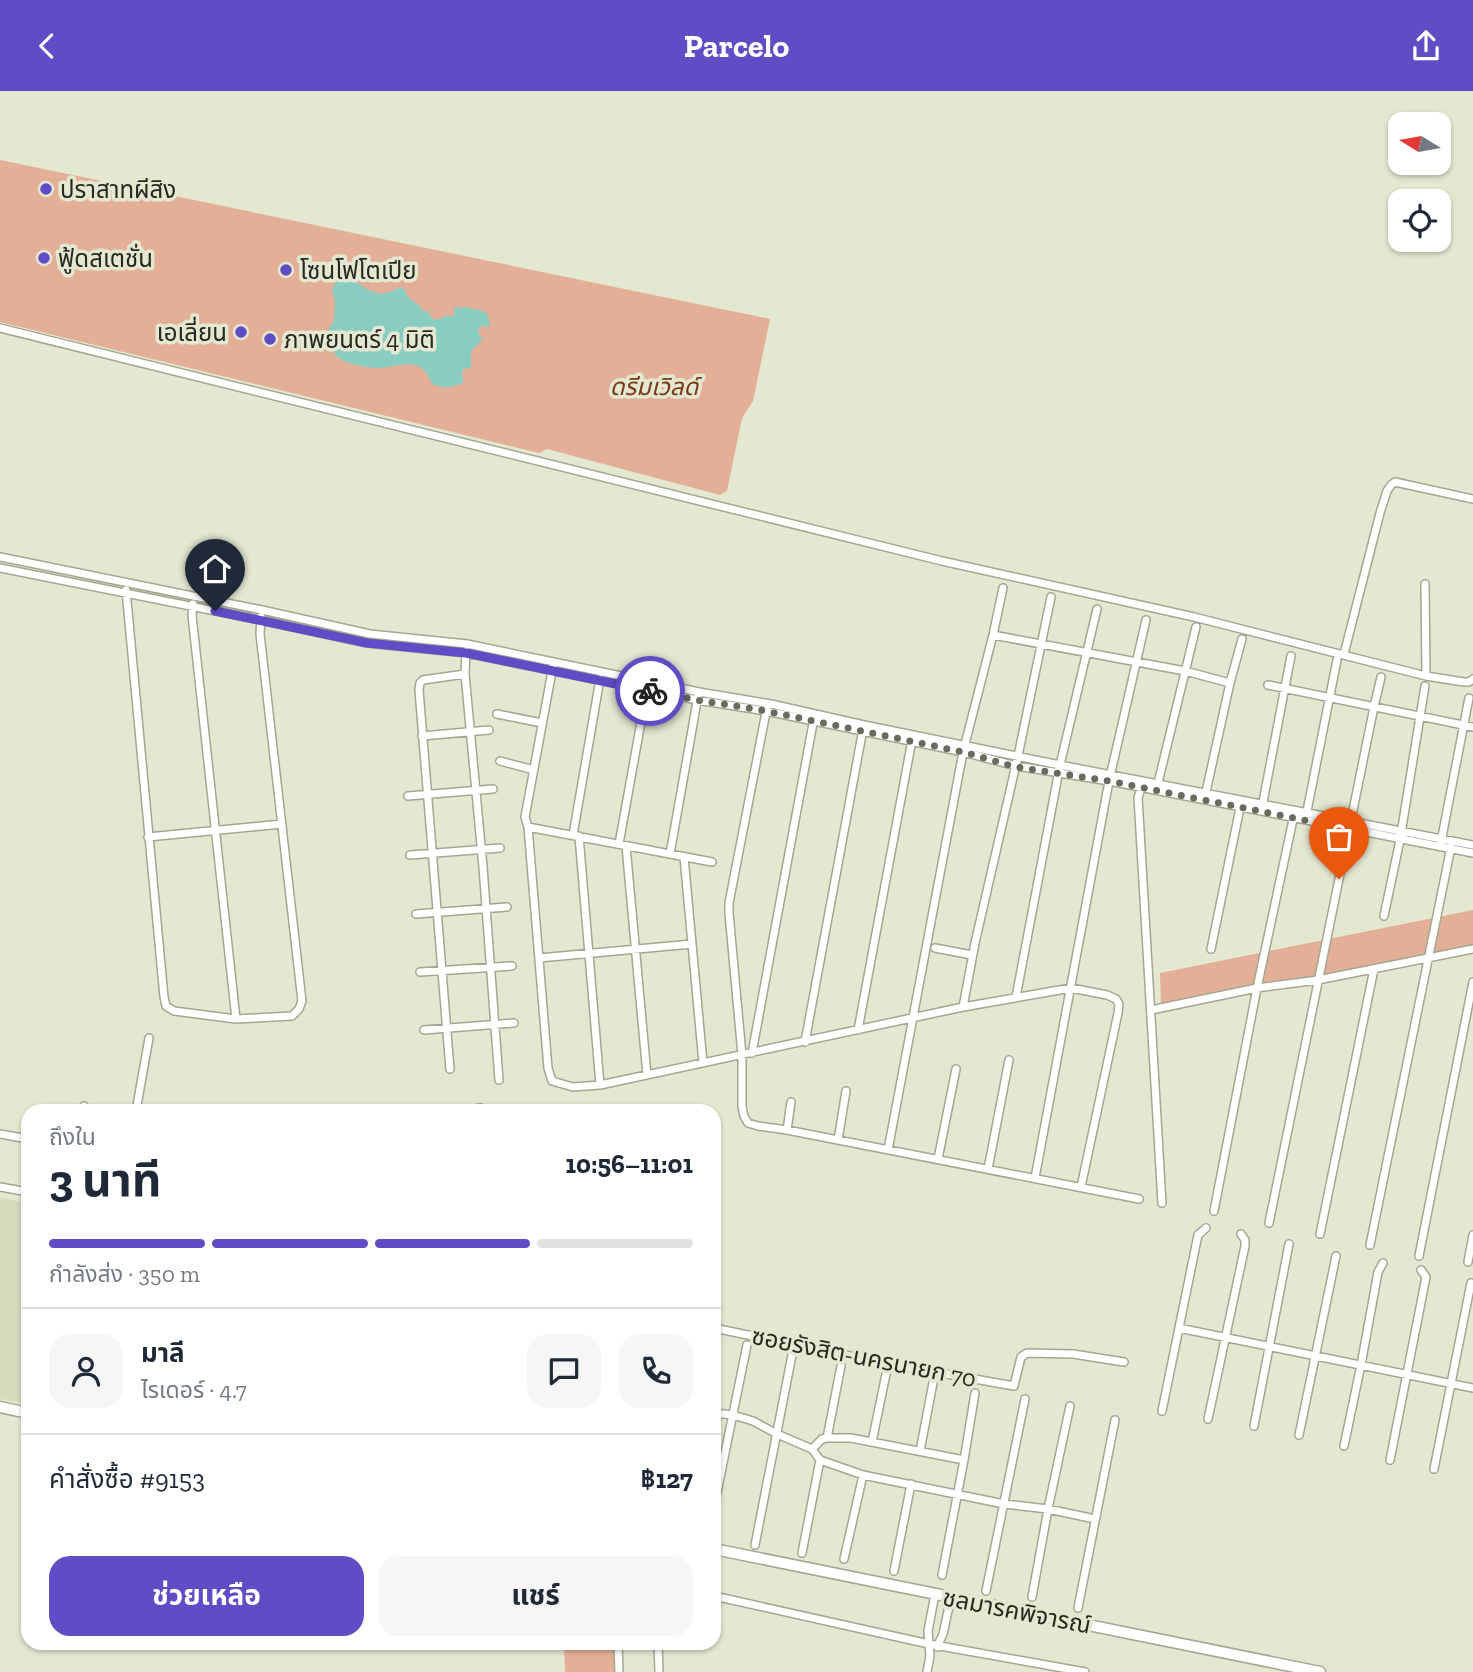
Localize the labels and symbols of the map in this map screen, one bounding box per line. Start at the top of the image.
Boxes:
north arrow [1388,112,1451,175]
place label: ปราสาทผีสิง [60,175,176,204]
marker: ปราสาทผีสิง [38,181,54,197]
place label: ฟู้ดสเตชั่น [58,243,153,274]
marker: ฟู้ดสเตชั่น [36,250,52,266]
place label: โซนโฟโตเปีย [300,256,416,285]
marker: โซนโฟโตเปีย [278,262,294,278]
place label: เอเลี่ยน [157,316,227,347]
marker: เอเลี่ยน [233,324,249,340]
place label: ภาพยนตร์ 4 มิติ [284,325,435,354]
marker: ภาพยนตร์ 4 มิติ [262,331,278,347]
park label: ดรีมเวิลด์ [610,372,702,401]
pin [185,539,245,611]
courier [615,656,685,726]
pin [1309,807,1369,879]
street label: ซอยรังสิต-นครนายก 70 [749,1321,979,1393]
street label: ชลมารคพิจารณ์ [940,1582,1094,1640]

